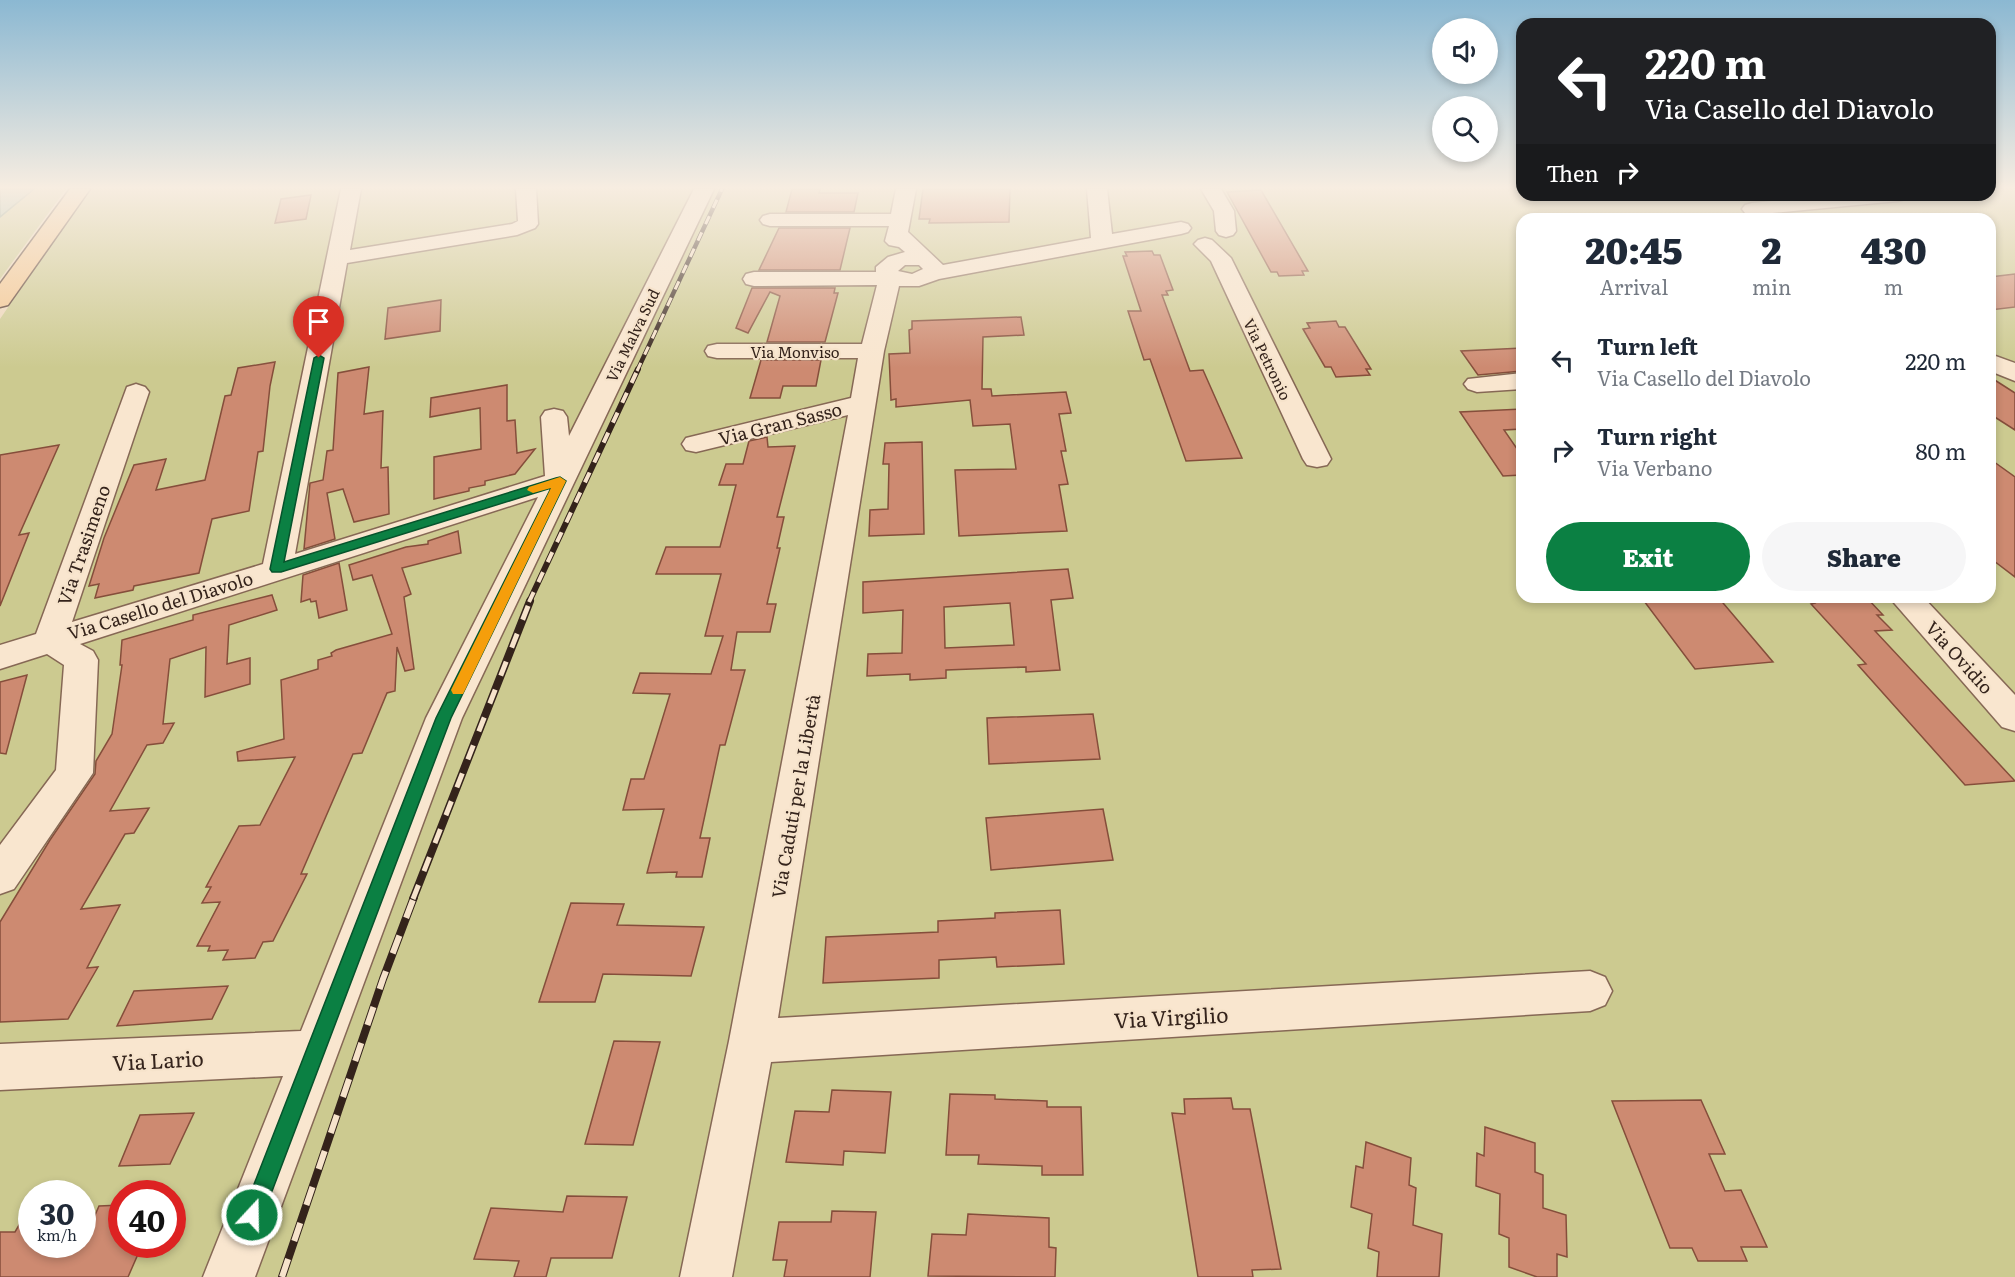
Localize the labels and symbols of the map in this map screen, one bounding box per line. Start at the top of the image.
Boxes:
street label: Via Malva Sud [599,284,665,386]
pin [293,296,344,358]
street label: Via Petronio [1238,314,1298,404]
street label: Via Monviso [750,340,840,363]
street label: Via Gran Sasso [715,395,845,451]
street label: Via Trasimeno [50,481,116,609]
street label: Via Casello del Diavolo [64,564,256,646]
street label: Via Ovidio [1920,615,2000,699]
street label: Via Caduti per la Libertà [764,691,826,900]
street label: Via Virgilio [1113,998,1229,1034]
street label: Via Lario [112,1041,204,1077]
speed limit sign: 40 [108,1180,186,1258]
position arrow [220,1183,284,1247]

